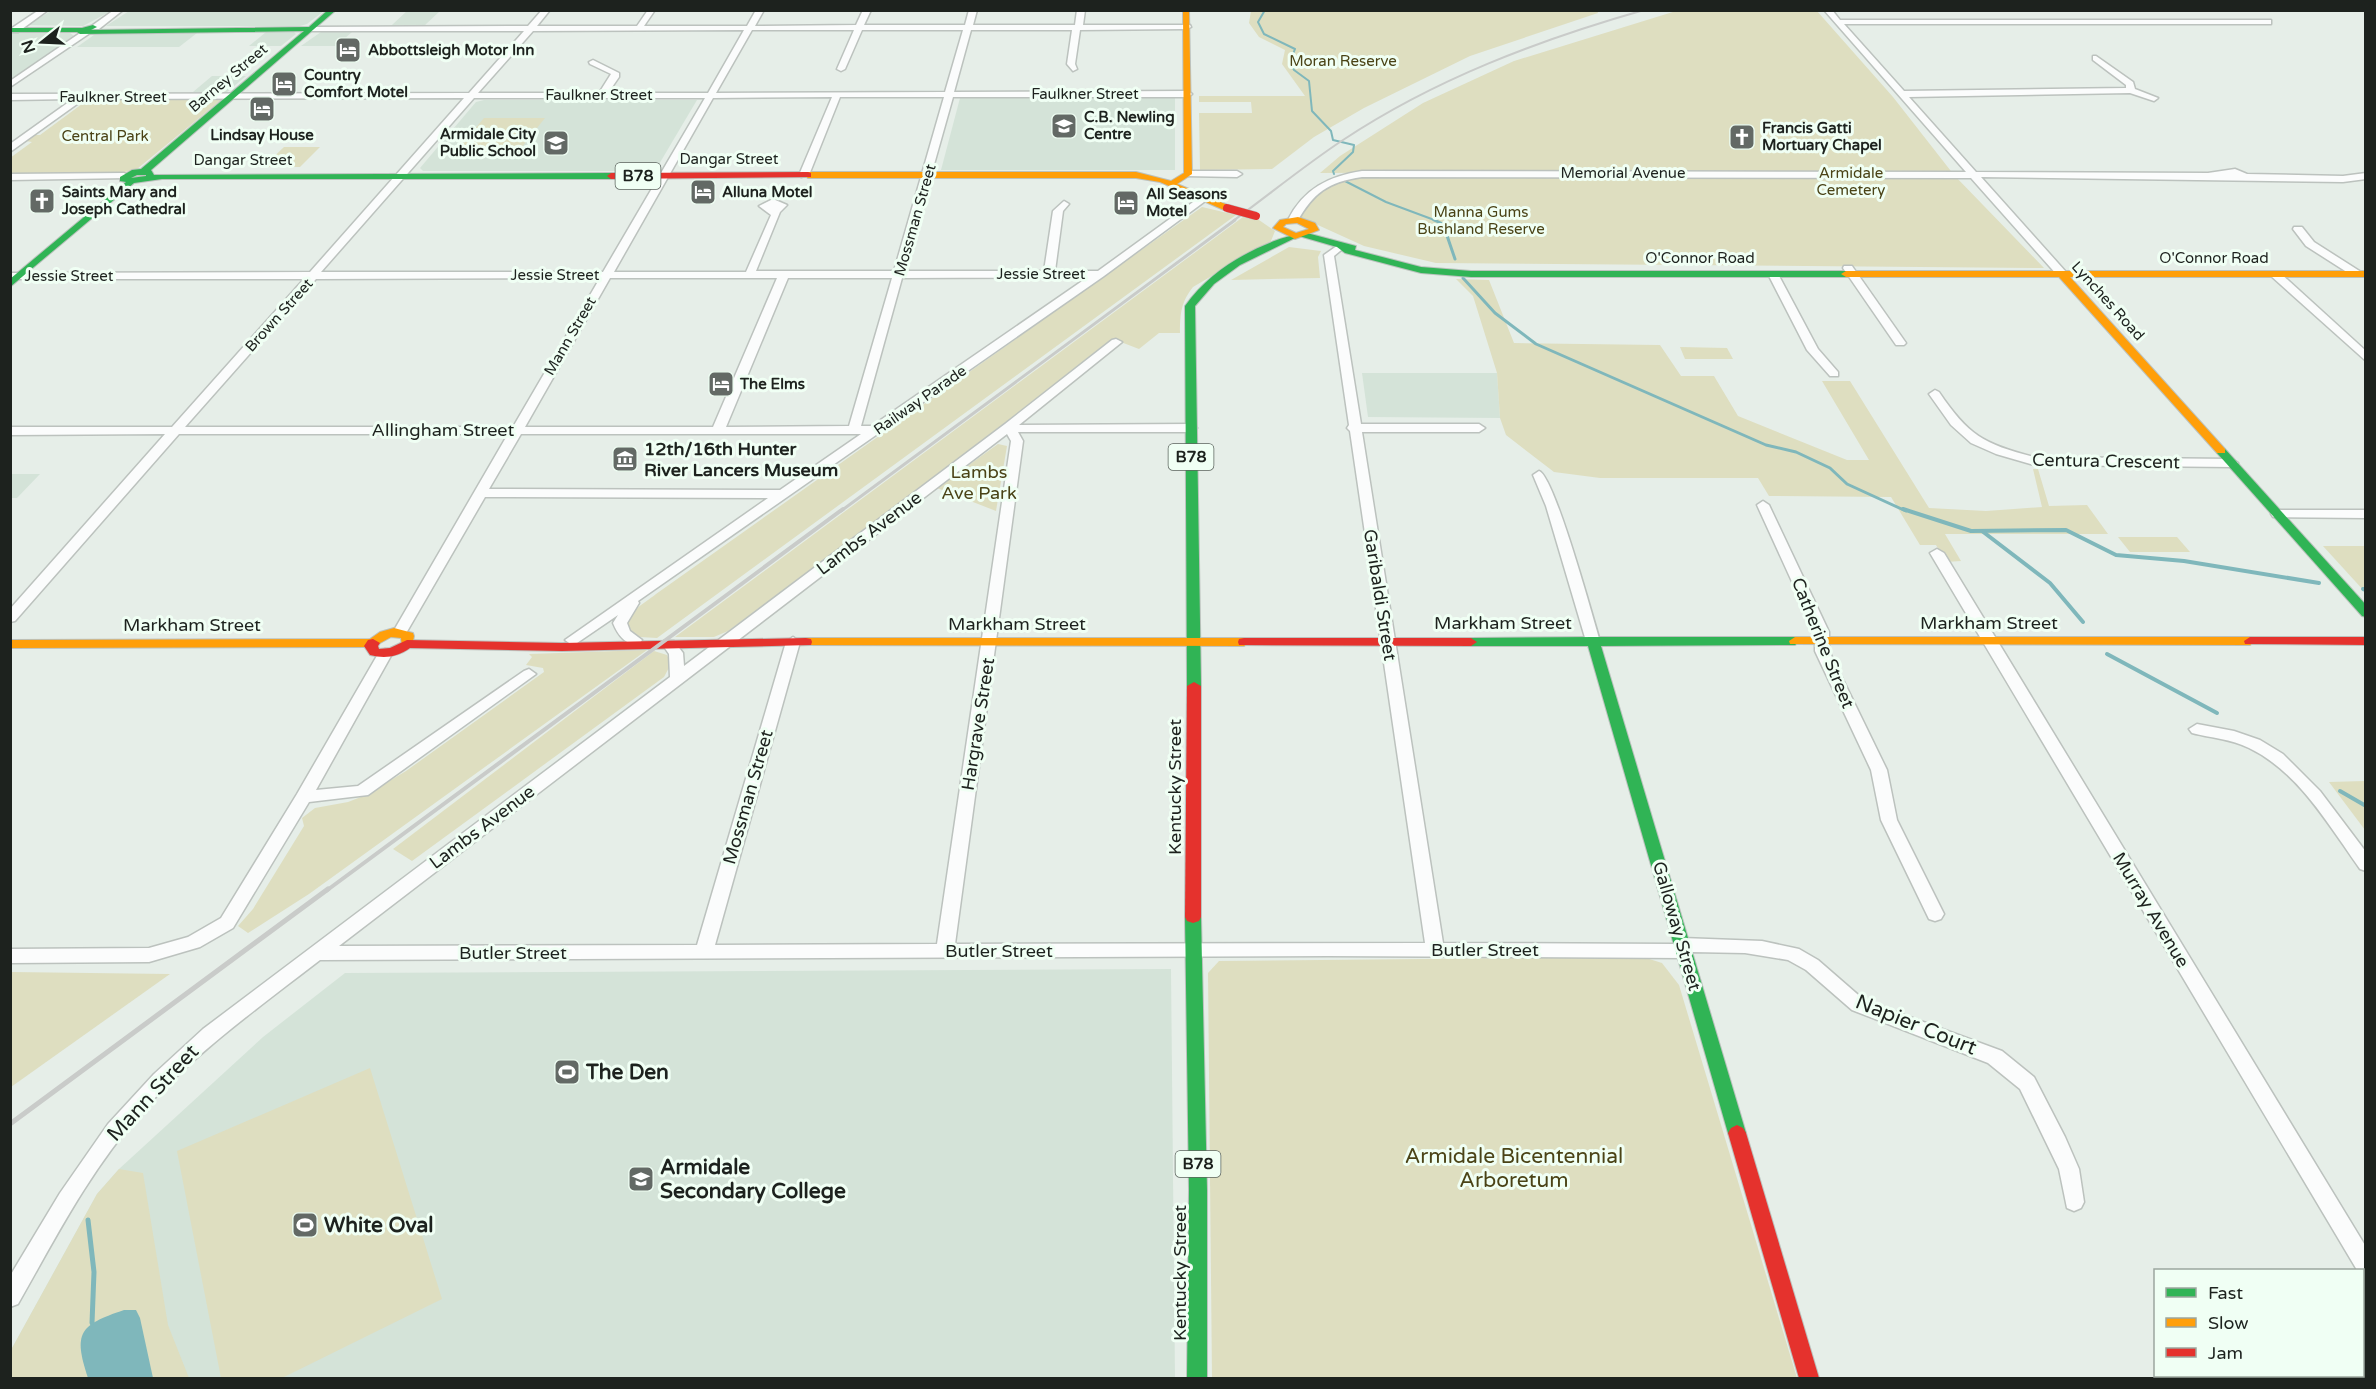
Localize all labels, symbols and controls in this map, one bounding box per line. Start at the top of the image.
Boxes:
north arrow [12,12,72,72]
hotel icon: Abbottsleigh Motor Inn [333,35,363,65]
text: N [17,37,40,56]
street label: Barney Street [185,40,271,116]
place label: Abbottsleigh Motor Inn [368,41,534,60]
park label: Moran Reserve [1289,52,1397,70]
place label: Country Comfort Motel [304,66,408,101]
hotel icon: Country Comfort Motel [269,69,299,99]
street label: Faulkner Street [1031,85,1139,103]
street label: Faulkner Street [545,86,653,104]
street label: Faulkner Street [59,88,167,106]
hotel icon: Lindsay House [247,94,277,124]
place label: C.B. Newling Centre [1084,108,1175,143]
school or university icon: C.B. Newling Centre [1049,111,1079,141]
place label: Francis Gatti Mortuary Chapel [1762,119,1882,155]
church icon: Francis Gatti Mortuary Chapel [1727,122,1757,152]
place label: Armidale City Public School [440,125,536,160]
place label: Lindsay House [210,126,314,145]
park label: Central Park [61,127,149,145]
school or university icon: Armidale City Public School [541,128,571,158]
street label: Dangar Street [679,150,779,168]
street label: Dangar Street [193,151,293,169]
street label: Mossman Street [890,162,940,278]
road number: B78 [616,163,660,189]
street label: Memorial Avenue [1561,164,1685,182]
park label: Armidale Cemetery [1817,164,1885,199]
hotel icon: Alluna Motel [688,177,718,207]
place label: Saints Mary and Joseph Cathedral [61,183,186,219]
place label: Alluna Motel [722,183,812,201]
place label: All Seasons Motel [1146,185,1227,220]
church icon: Saints Mary and Joseph Cathedral [27,186,57,216]
hotel icon: All Seasons Motel [1111,188,1141,218]
park label: Manna Gums Bushland Reserve [1417,203,1545,238]
street label: O'Connor Road [1645,249,1755,267]
street label: O'Connor Road [2159,249,2269,267]
street label: Lynches Road [2068,258,2148,344]
street label: Jessie Street [997,265,1086,283]
street label: Jessie Street [511,266,600,284]
street label: Jessie Street [25,267,114,285]
street label: Brown Street [241,274,317,355]
street label: Mann Street [540,293,600,379]
street label: Railway Parade [870,361,970,439]
hotel icon: The Elms [706,369,736,399]
place label: The Elms [739,375,805,393]
street label: Allingham Street [372,419,515,441]
place label: 12th/16th Hunter River Lancers Museum [644,438,838,481]
museum icon: 12th/16th Hunter River Lancers Museum [610,444,640,474]
road number: B78 [1168,444,1214,470]
street label: Centura Crescent [2032,449,2180,473]
park label: Lambs Ave Park [941,461,1017,504]
street label: Lambs Avenue [812,486,926,580]
street label: Garibaldi Street [1359,528,1401,663]
street label: Catherine Street [1787,574,1859,712]
street label: Markham Street [1434,612,1572,634]
street label: Markham Street [1920,612,2058,634]
street label: Markham Street [948,613,1086,635]
street label: Markham Street [123,614,261,636]
street label: Hargrave Street [957,656,999,792]
street label: Kentucky Street [1164,719,1186,855]
street label: Mossman Street [718,727,778,867]
street label: Lambs Avenue [425,780,539,874]
street label: Murray Avenue [2108,848,2194,972]
street label: Galloway Street [1648,859,1706,993]
street label: Butler Street [1431,939,1539,961]
street label: Butler Street [945,940,1053,962]
street label: Butler Street [459,942,567,964]
street label: Napier Court [1852,989,1980,1061]
street label: Mann Street [102,1039,204,1147]
sports icon: The Den [552,1057,582,1087]
place label: The Den [585,1060,669,1085]
park label: Armidale Bicentennial Arboretum [1405,1144,1623,1193]
road number: B78 [1176,1151,1220,1177]
place label: Armidale Secondary College [660,1155,846,1204]
school or university icon: Armidale Secondary College [626,1164,656,1194]
street label: Kentucky Street [1169,1205,1191,1341]
sports icon: White Oval [290,1210,320,1240]
place label: White Oval [324,1213,434,1238]
legend [2154,1269,2364,1377]
text: Fast [2208,1282,2243,1304]
text: Slow [2208,1312,2249,1334]
text: Jam [2208,1342,2243,1364]

